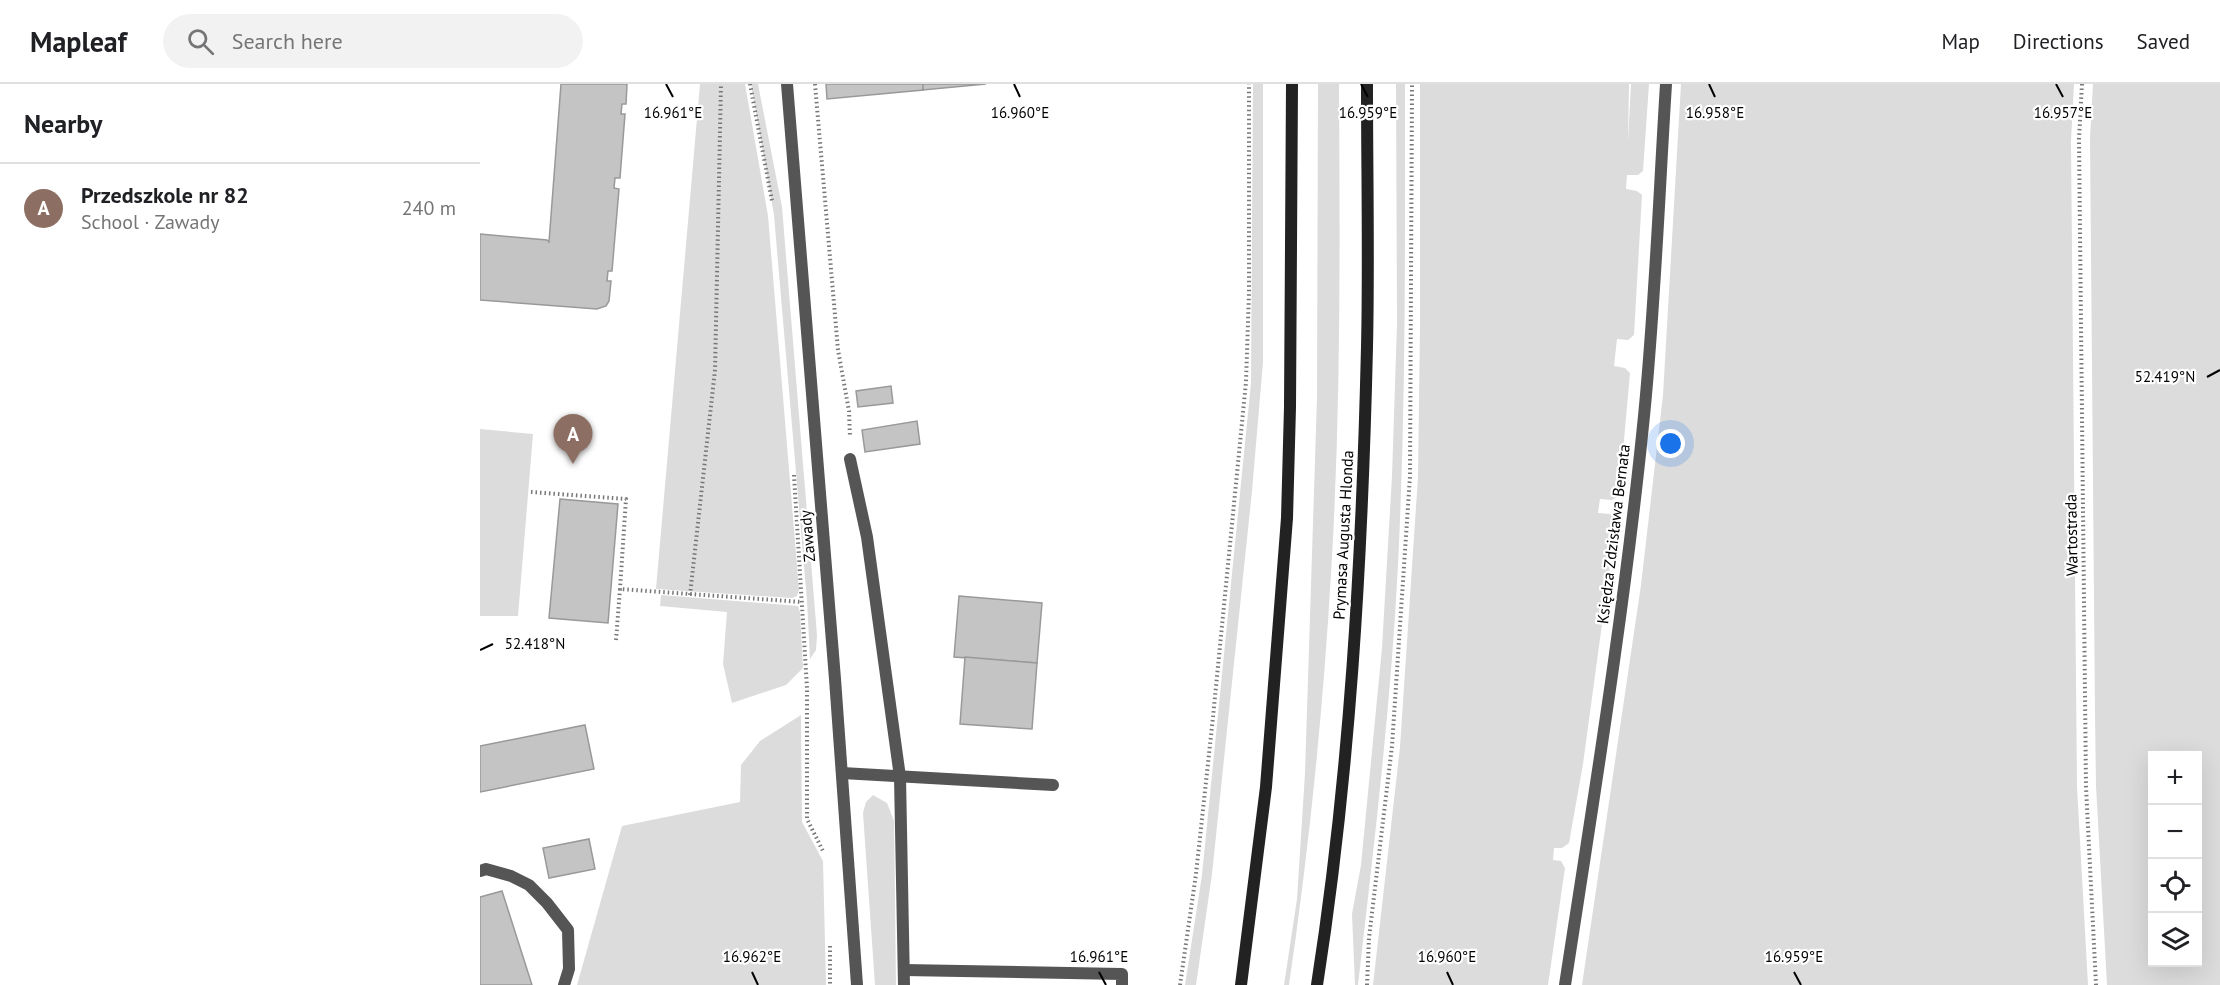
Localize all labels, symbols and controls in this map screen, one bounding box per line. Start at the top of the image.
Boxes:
search box [163,14,583,68]
text: Mapleaf [30,23,127,60]
icon: search [184,25,217,58]
text: Search here [232,27,343,55]
text: Map [1941,28,1980,55]
text: Directions [2013,28,2104,55]
text: Saved [2137,28,2190,55]
text: 16.961°E [644,103,702,122]
text: 16.960°E [991,103,1049,122]
text: 16.959°E [1339,103,1397,122]
text: 16.958°E [1686,103,1744,122]
text: 16.957°E [2034,103,2092,122]
text: Nearby [24,107,102,140]
text: Przedszkole nr 82 [81,181,249,209]
text: A [37,195,50,221]
text: 240 m [402,195,456,221]
text: School · Zawady [81,209,220,235]
text: 52.419°N [2135,367,2195,386]
pin: A [554,414,592,464]
your location [1656,429,1685,458]
street label: Księdza Zdzisława Bernata [1592,443,1634,625]
street label: Prymasa Augusta Hlonda [1329,450,1357,620]
street label: Wartostrada [2060,494,2082,576]
street label: Zawady [795,509,819,563]
text: 52.418°N [505,634,565,653]
map controls [2148,751,2202,967]
button: + [2148,751,2202,805]
button: − [2148,805,2202,859]
button: locate [2148,859,2202,913]
button: layers [2148,913,2202,967]
text: 16.962°E [723,947,781,966]
text: 16.961°E [1070,947,1128,966]
text: 16.960°E [1418,947,1476,966]
text: 16.959°E [1765,947,1823,966]

